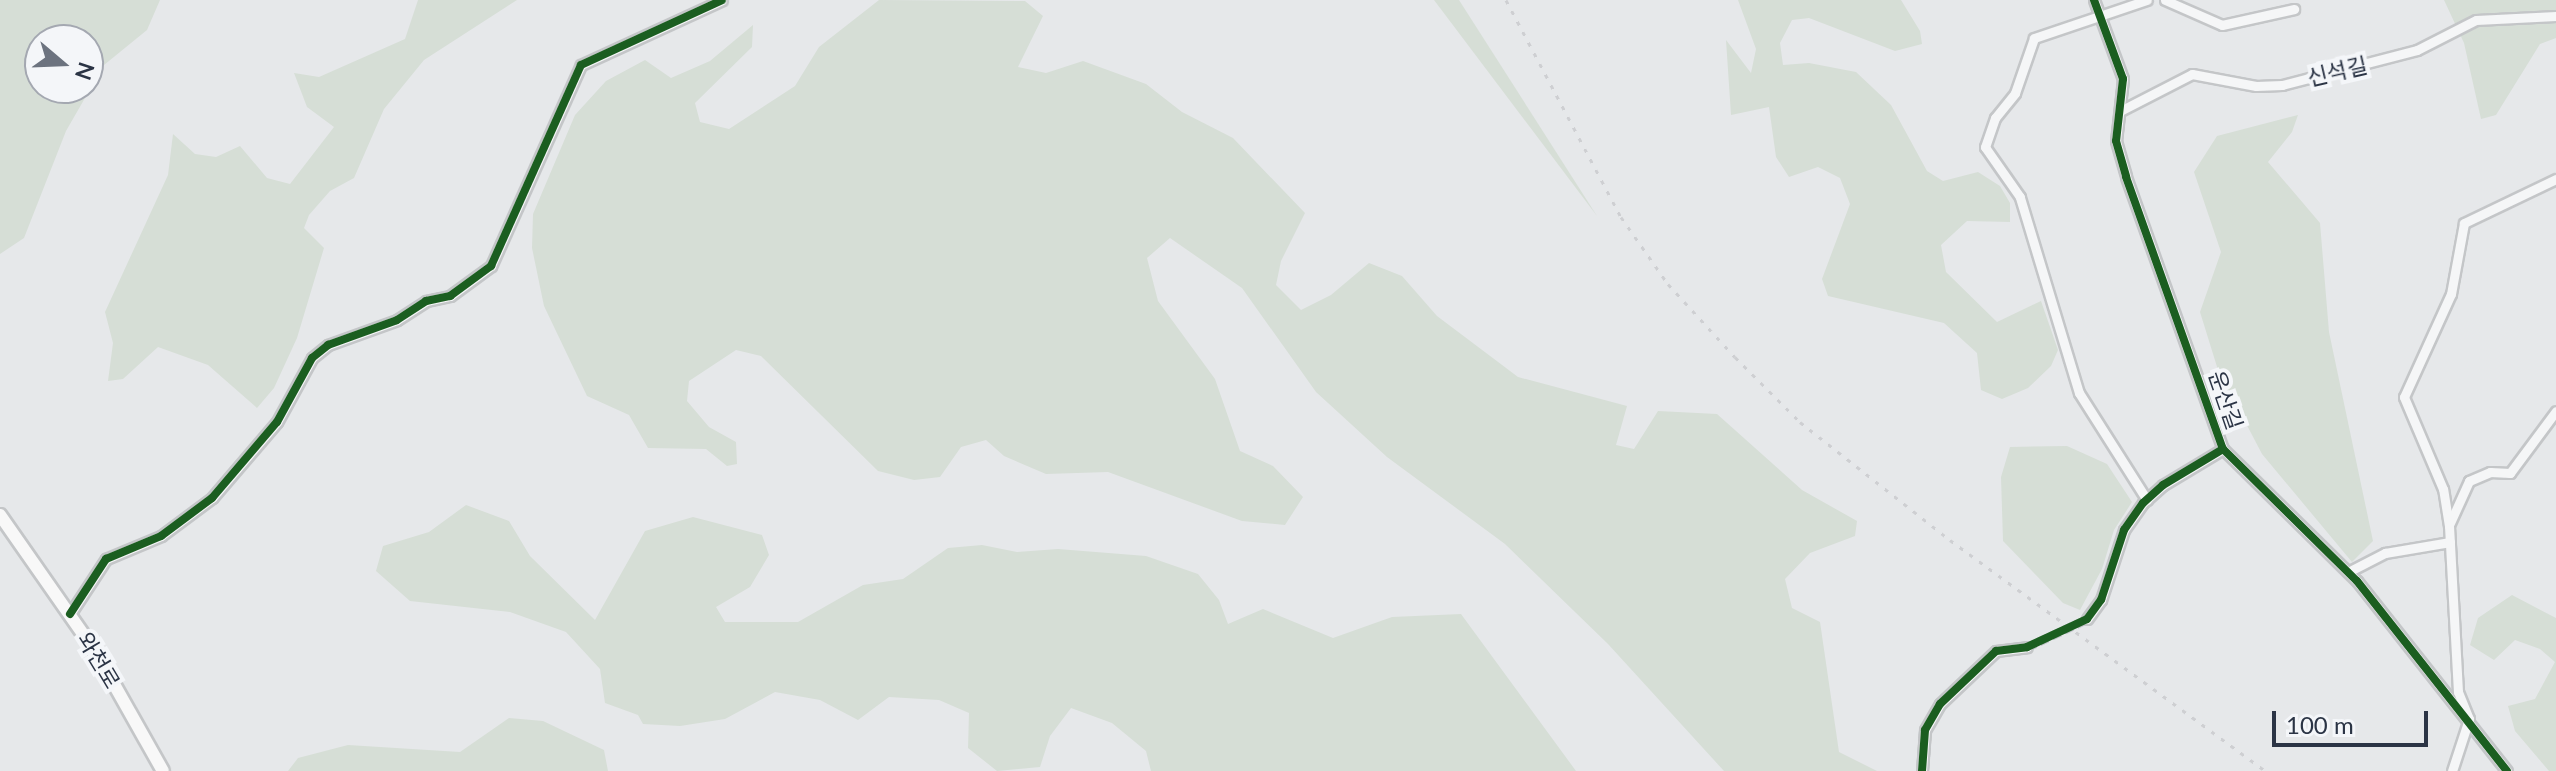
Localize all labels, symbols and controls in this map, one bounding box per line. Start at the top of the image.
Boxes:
north arrow [24,24,104,104]
street label: 신석길 [2304,51,2370,91]
text: N [70,59,101,84]
street label: 운산길 [2204,367,2248,433]
street label: 와천로 [72,627,126,693]
scale bar [2276,695,2432,745]
text: 100 m [2286,710,2354,739]

